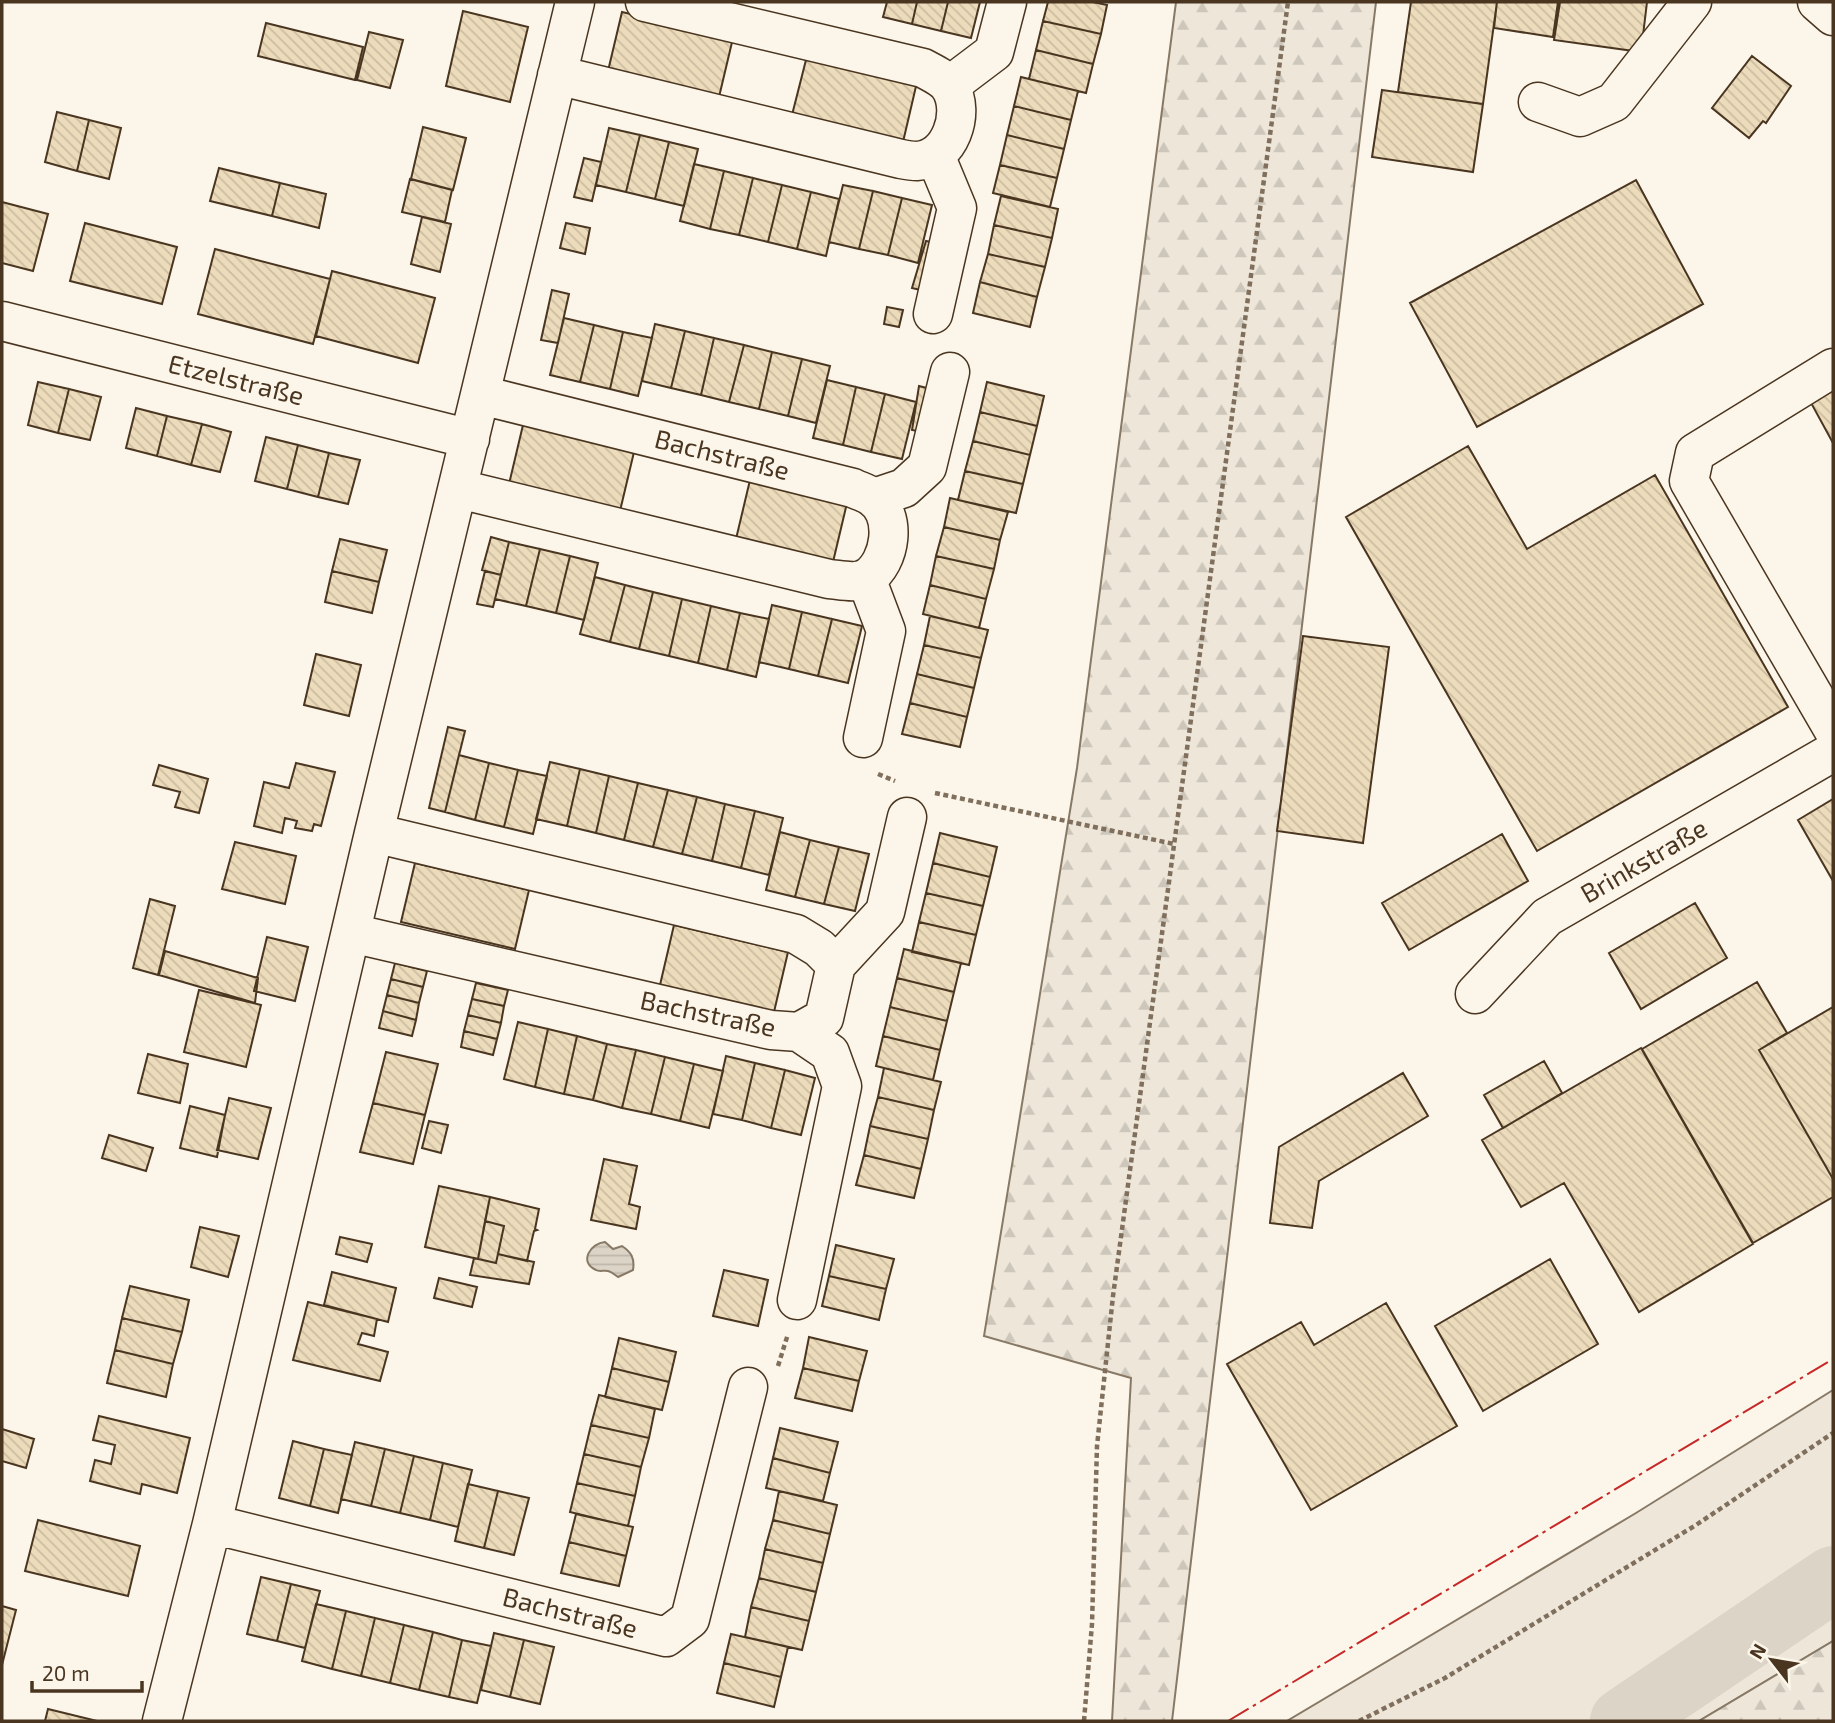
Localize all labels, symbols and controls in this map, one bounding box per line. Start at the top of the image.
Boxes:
street label: Etzelstraße [165,347,307,410]
street label: Bachstraße [652,422,793,485]
street label: Brinkstraße [1575,811,1712,908]
street label: Bachstraße [638,983,779,1042]
street label: Bachstraße [500,1580,641,1643]
north arrow [1737,1625,1807,1695]
text: N [1744,1639,1770,1663]
scale bar [32,1650,142,1694]
text: 20 m [42,1660,90,1685]

